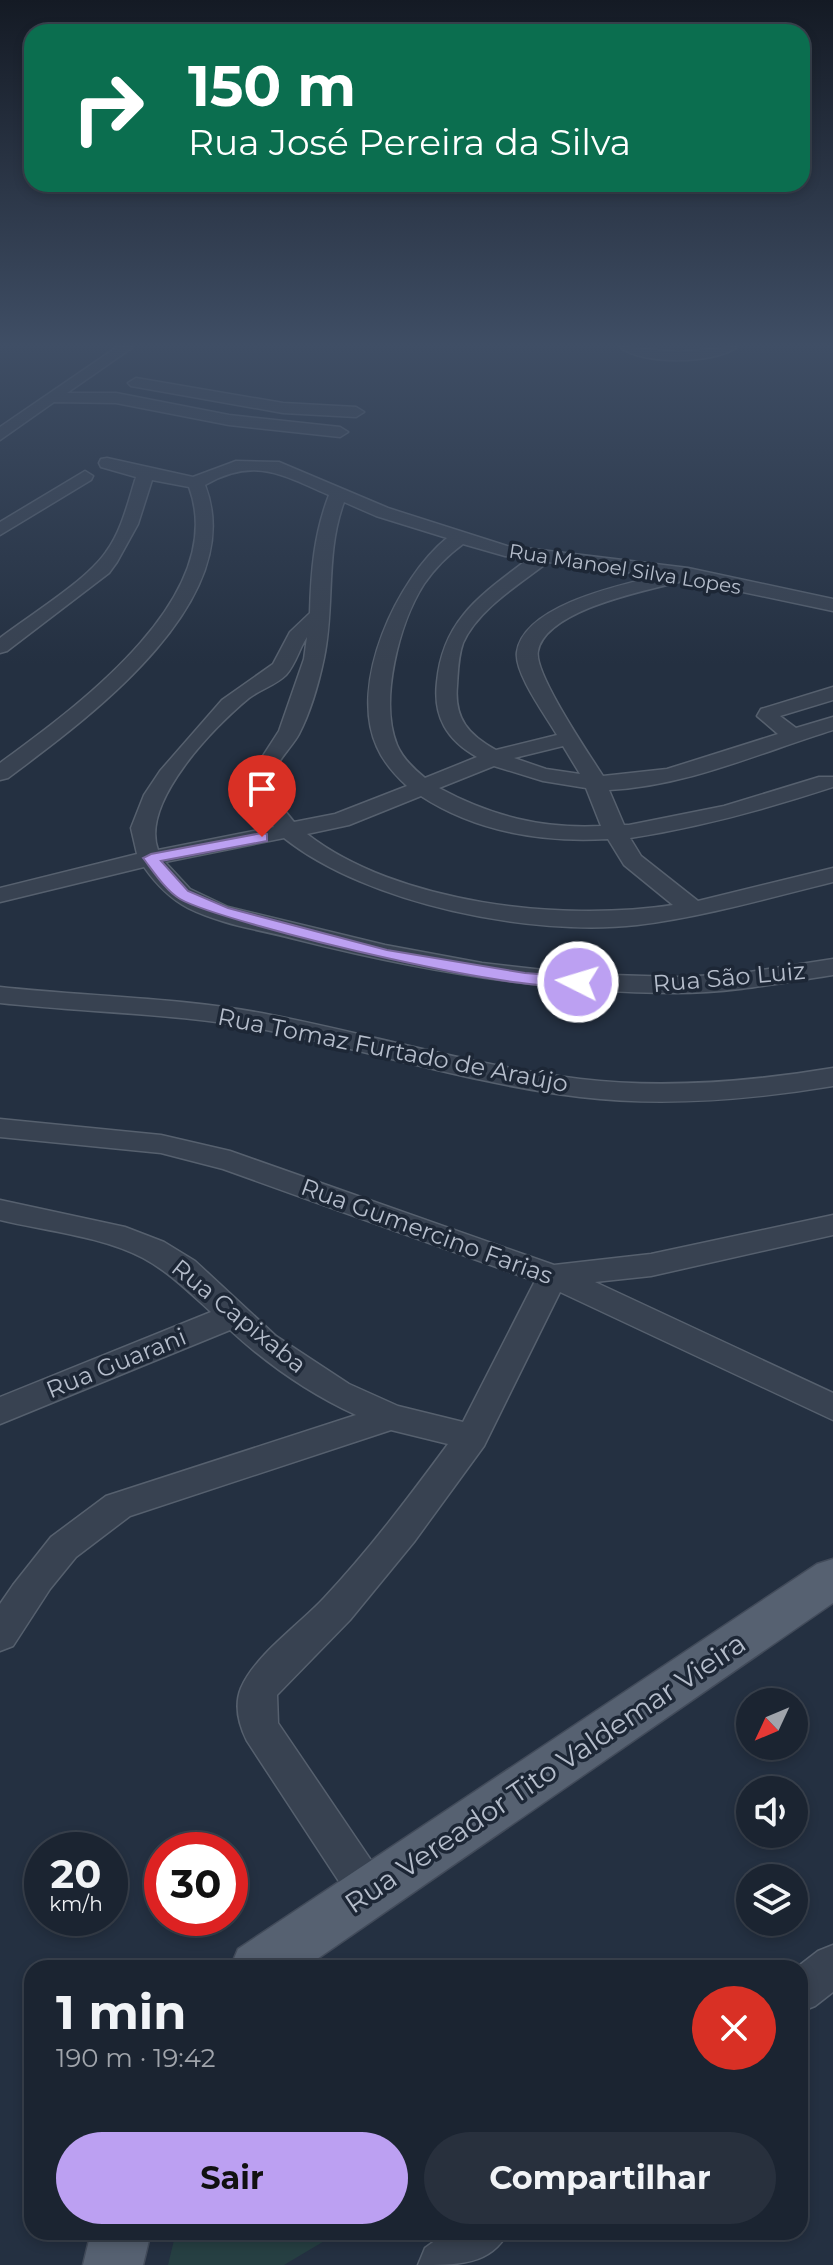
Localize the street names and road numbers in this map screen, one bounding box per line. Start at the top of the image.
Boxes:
street label: Rua Manoel Silva Lopes [507,539,743,599]
street label: Rua São Luiz [652,956,806,998]
street label: Rua Tomaz Furtado de Araújo [215,1002,571,1098]
street label: Rua Gumercino Farias [297,1172,557,1290]
street label: Rua Capixaba [166,1253,312,1379]
street label: Rua Guarani [42,1322,190,1404]
street label: Rua Vereador Tito Valdemar Vieira [338,1626,752,1920]

